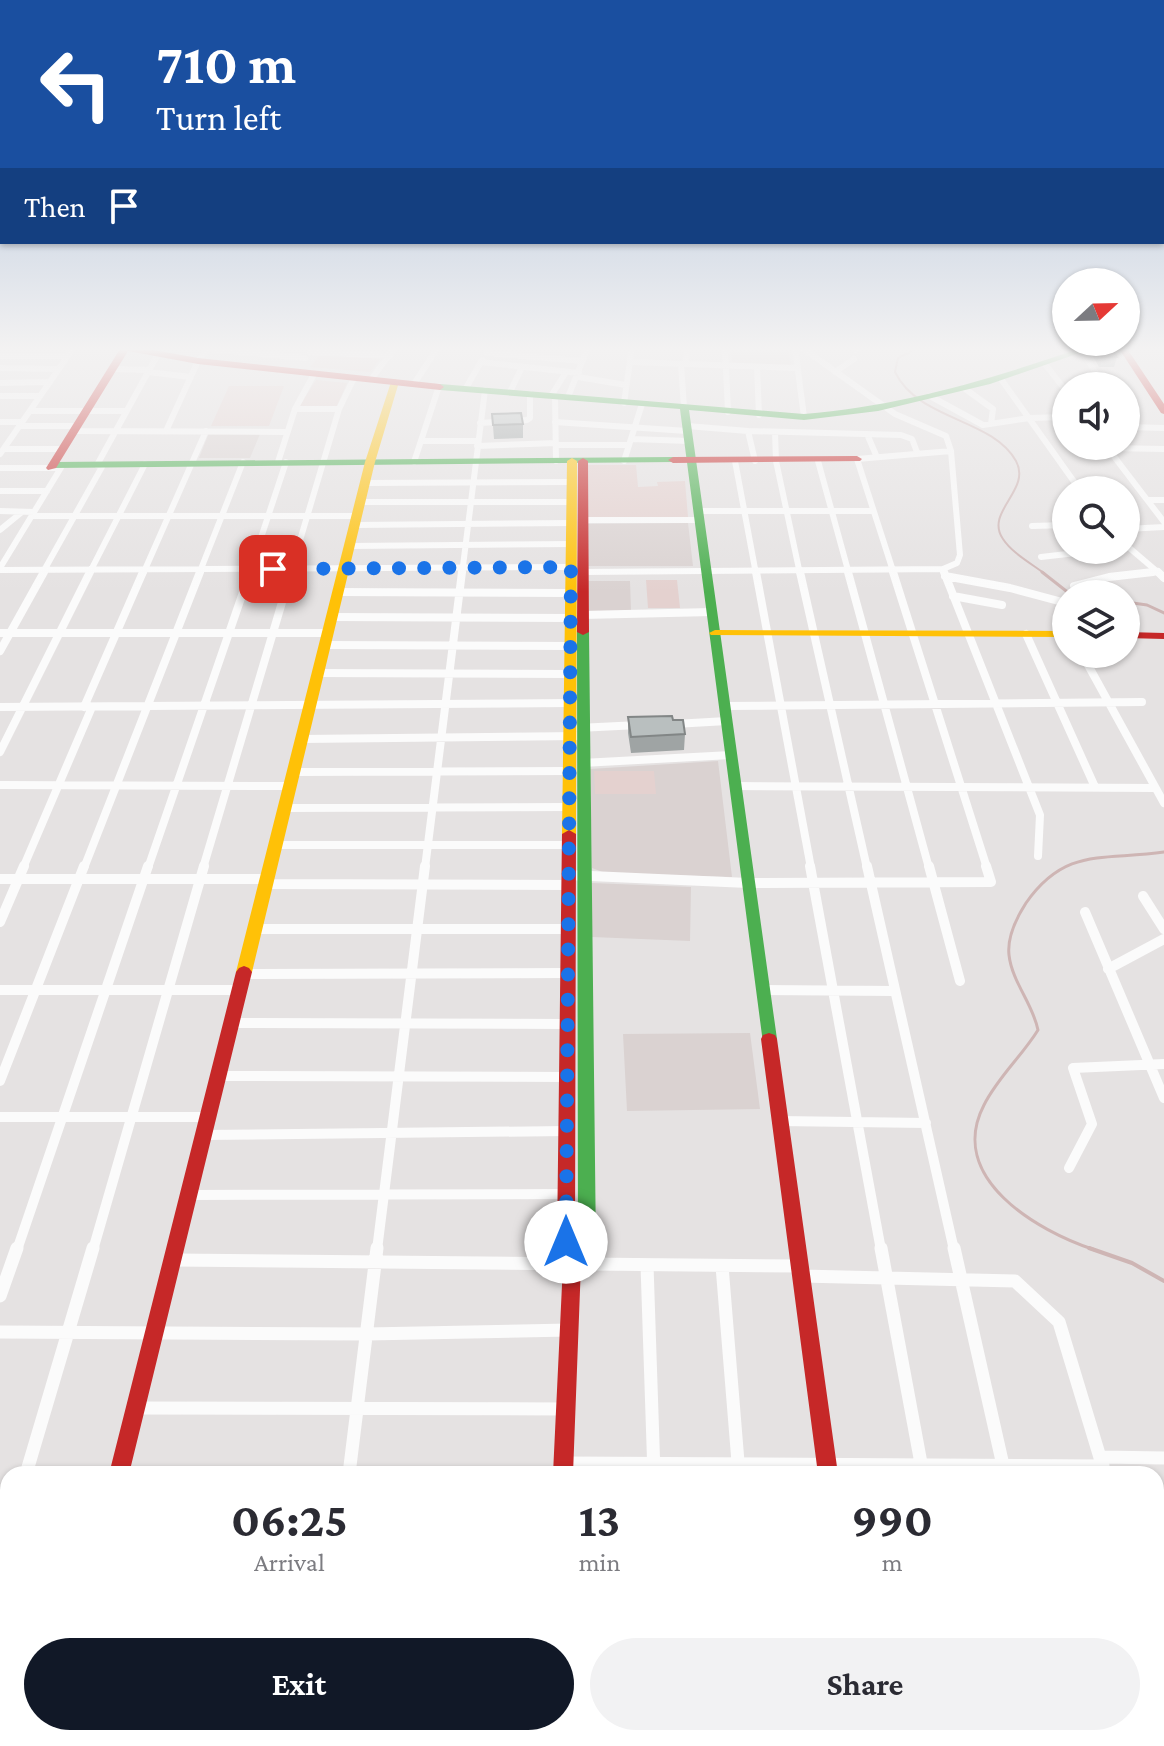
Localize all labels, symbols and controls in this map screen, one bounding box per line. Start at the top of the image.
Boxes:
icon: left [24,32,128,136]
text: 710 m [156,33,296,95]
text: Turn left [156,98,281,138]
icon: arrive [102,184,146,228]
text: Then [24,190,86,223]
north arrow [1052,268,1140,356]
map controls [1052,268,1140,668]
button: sound [1052,372,1140,460]
button: search [1052,476,1140,564]
pin [239,535,307,603]
icon: arrive [251,547,295,591]
button: layers [1052,580,1140,668]
position arrow [524,1200,608,1284]
text: 06:25 [231,1493,348,1546]
text: 13 [579,1493,620,1546]
text: 990 [851,1493,933,1546]
text: Arrival [254,1548,325,1577]
text: min [579,1548,620,1577]
text: m [882,1548,903,1577]
button: Exit [24,1638,574,1730]
button: Share [590,1638,1140,1730]

